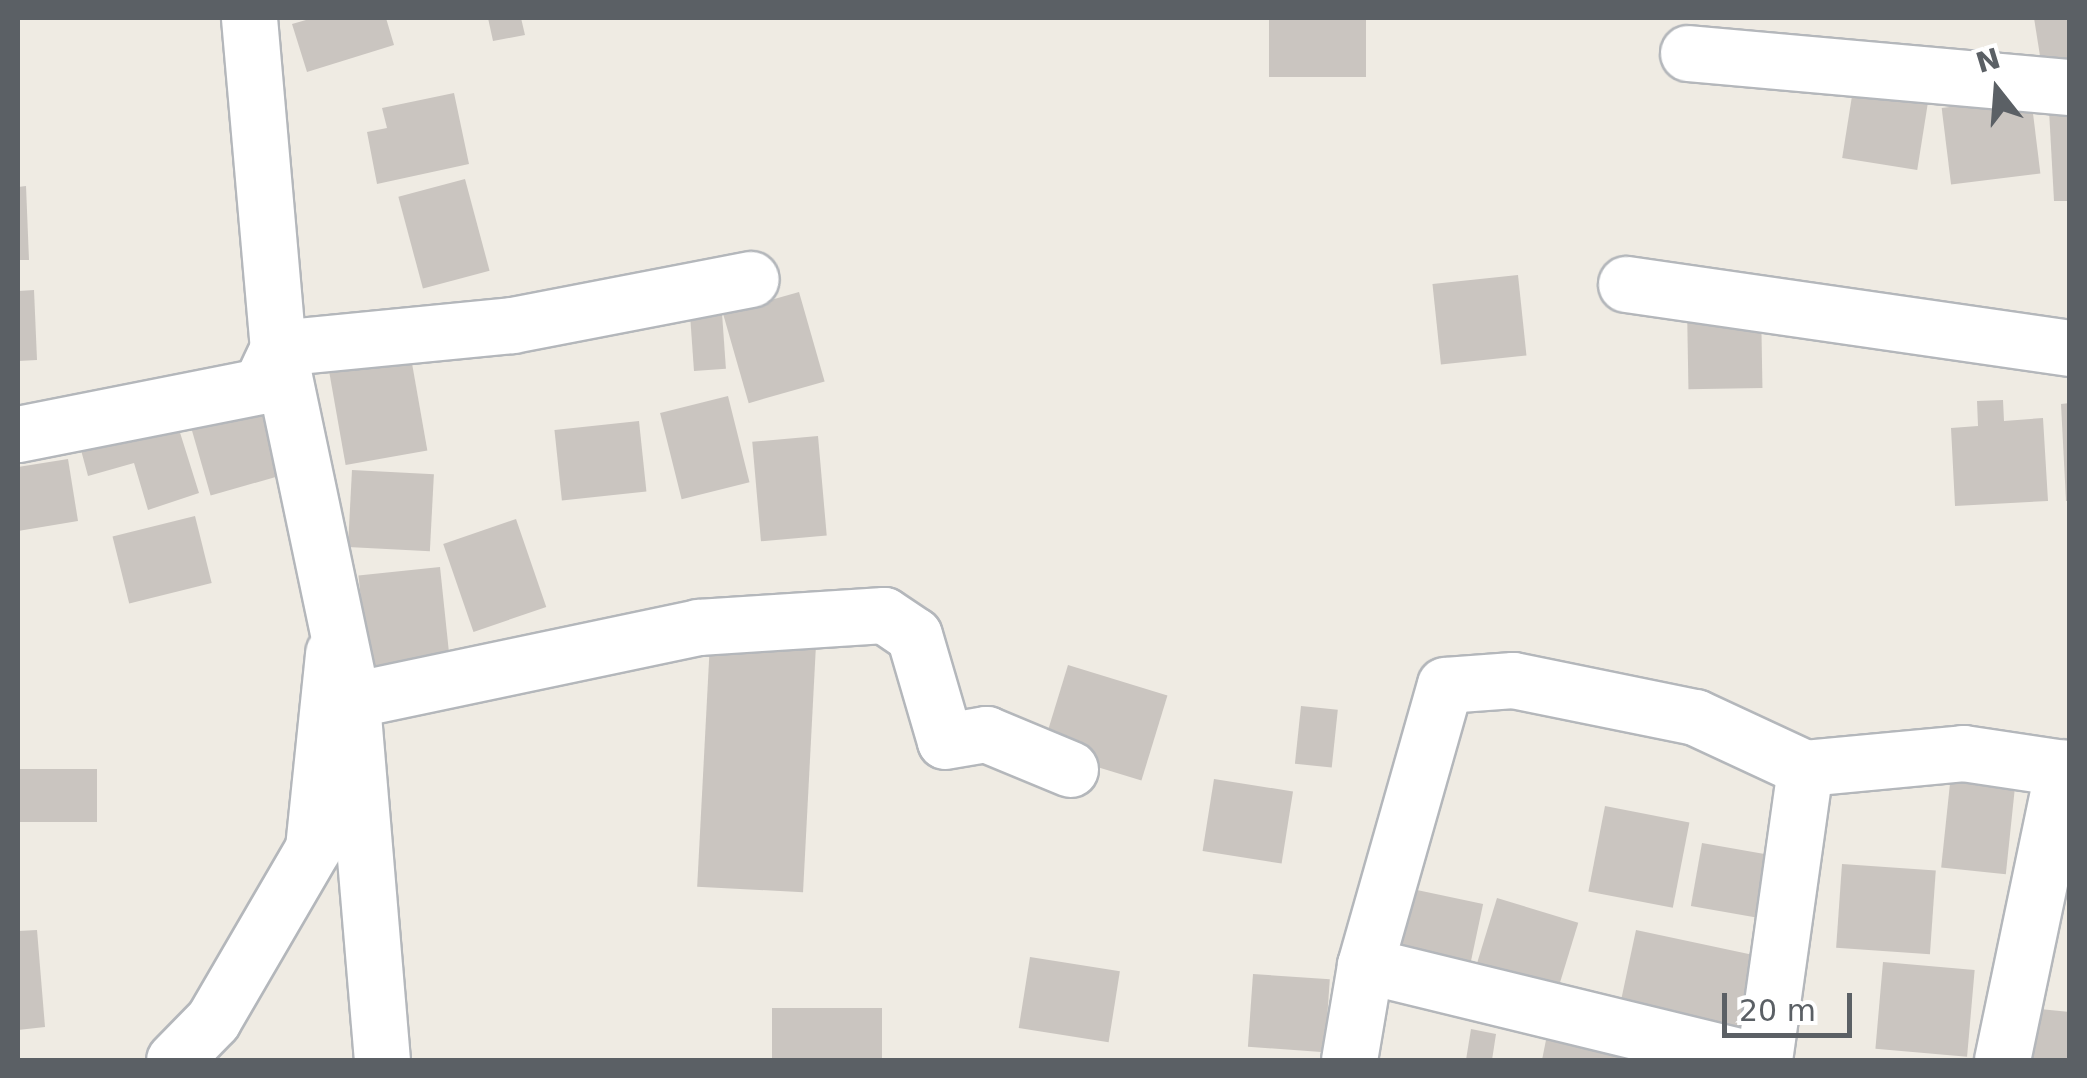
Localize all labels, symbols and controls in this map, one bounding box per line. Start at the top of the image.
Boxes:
north arrow [1947,40,2047,140]
text: N [1972,42,2004,80]
scale bar [1727,973,1857,1035]
text: 20 m [1739,993,1816,1028]

